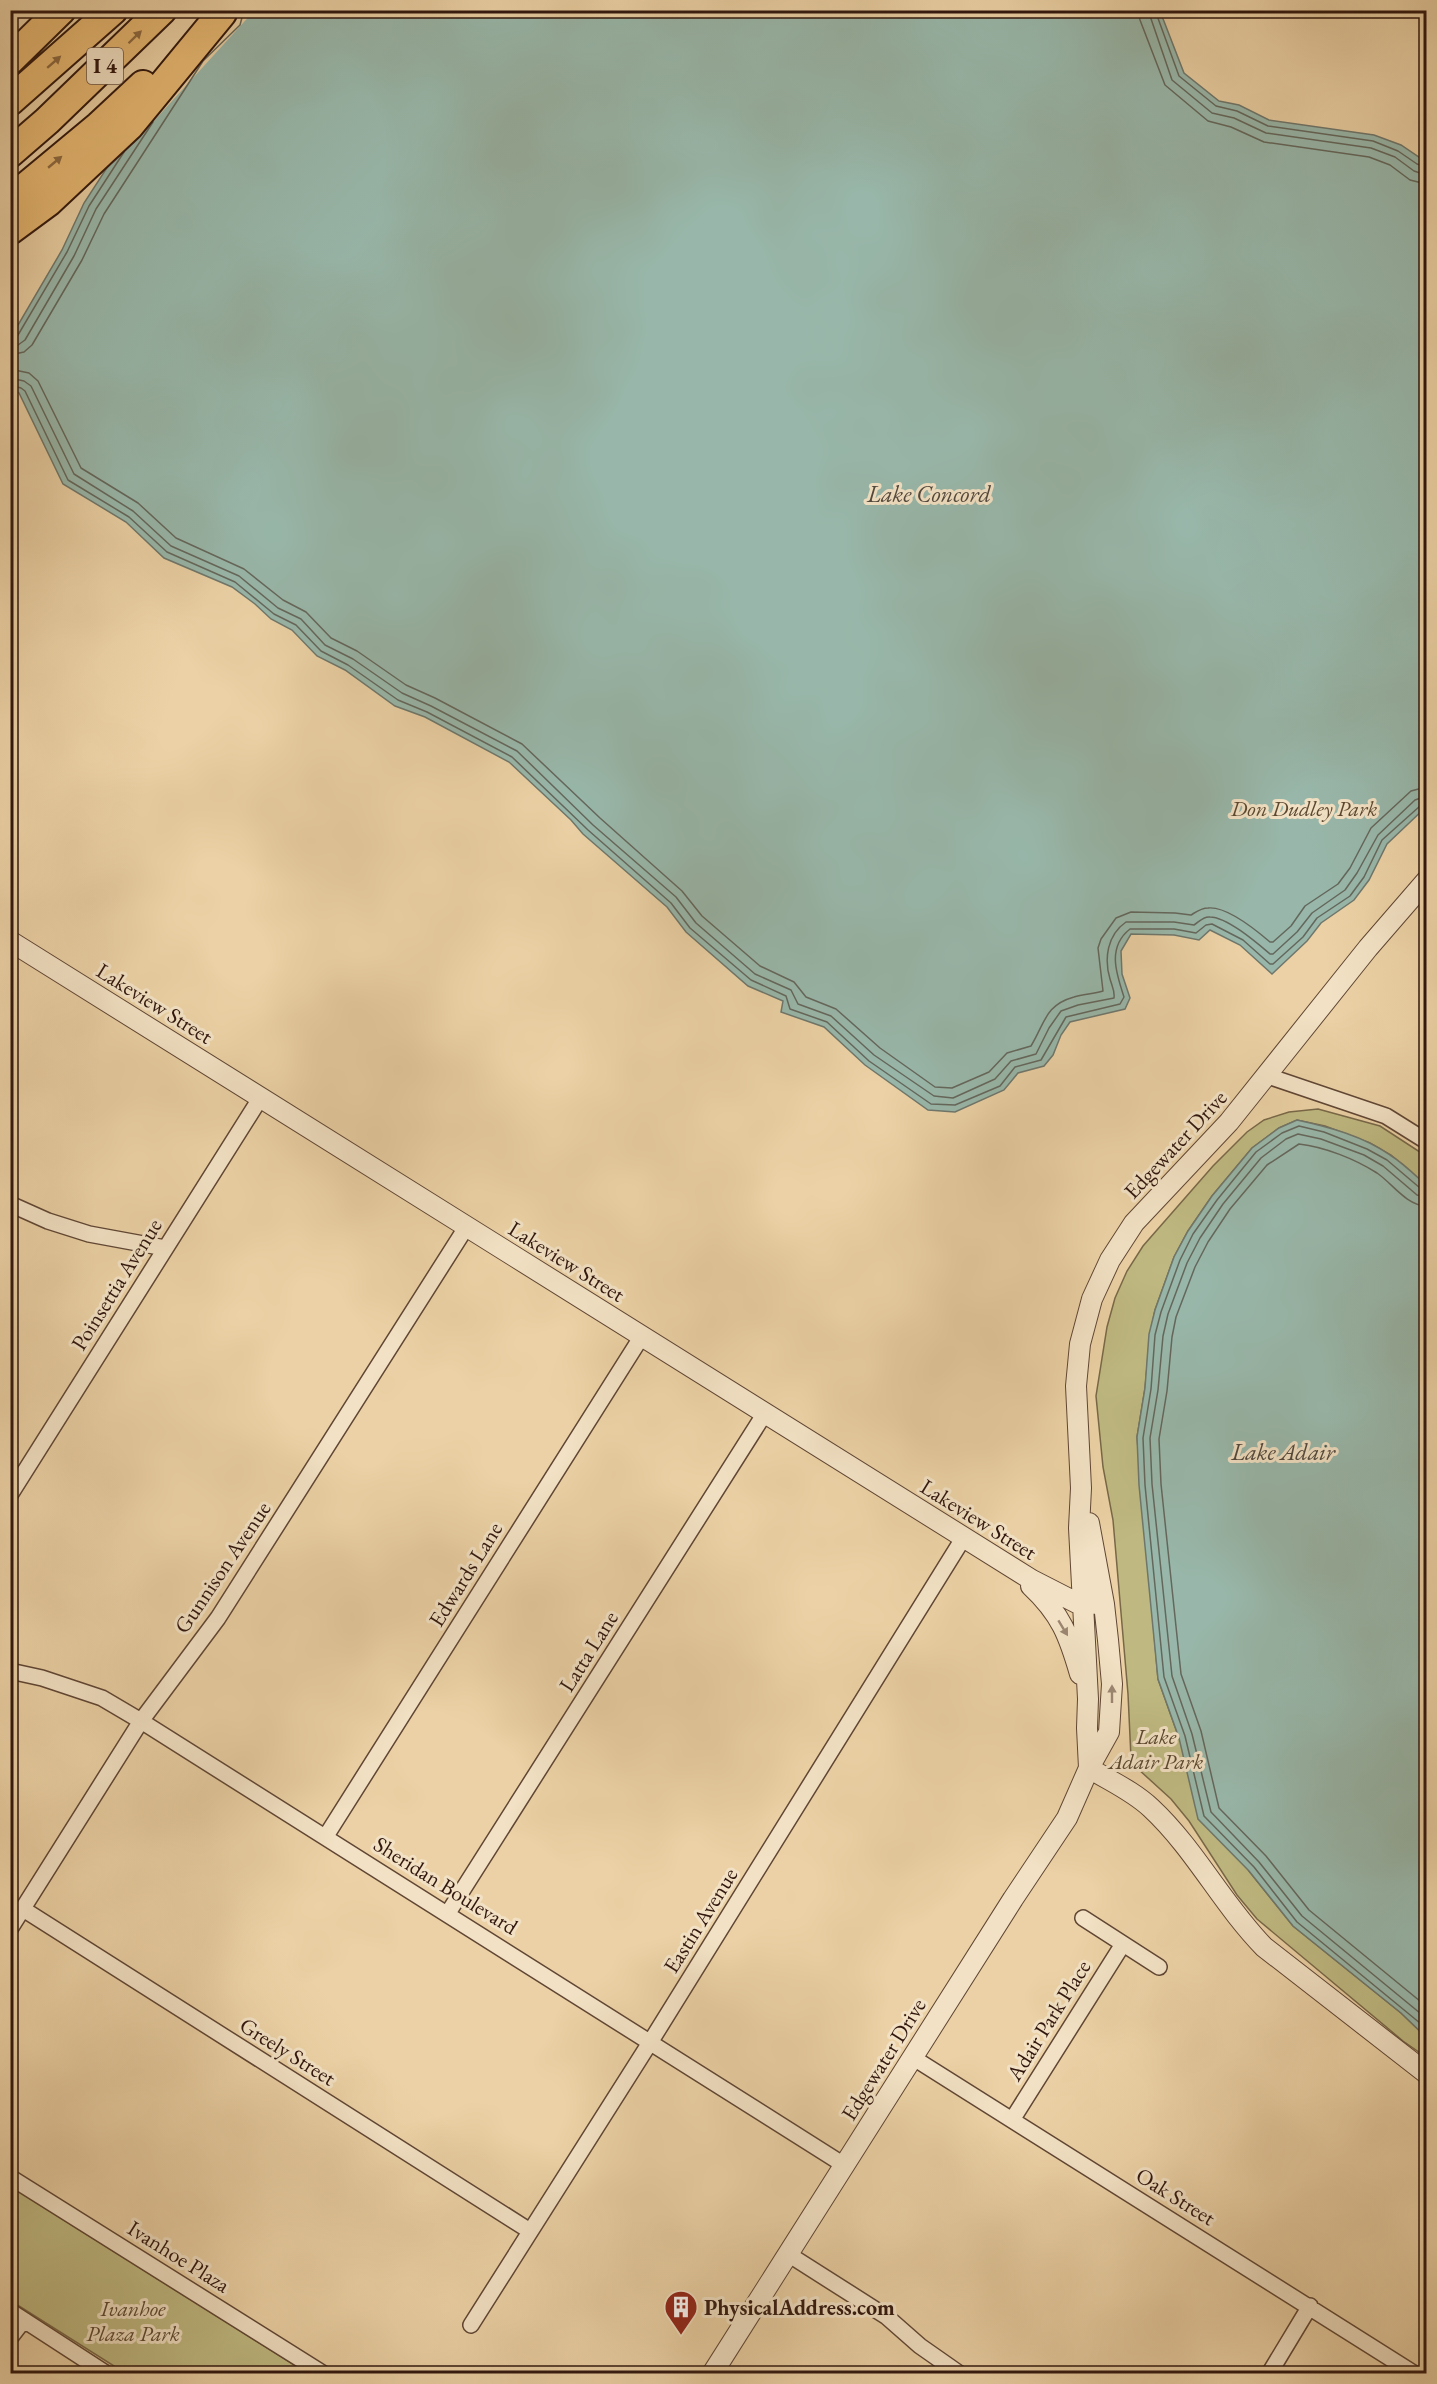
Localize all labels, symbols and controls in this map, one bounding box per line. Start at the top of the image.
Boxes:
one-way arrow [127,30,142,44]
road number: I 4 [87,48,123,84]
one-way arrow [47,56,62,69]
one-way arrow [47,156,62,169]
water label: Lake Concord [866,478,992,509]
park label: Don Dudley Park [1230,794,1377,823]
street label: Lakeview Street [91,956,218,1051]
street label: Edgewater Drive [1117,1083,1234,1205]
street label: Poinsettia Avenue [64,1213,169,1356]
street label: Lakeview Street [503,1214,630,1309]
water label: Lake Adair [1230,1436,1337,1467]
street label: Lakeview Street [915,1472,1042,1567]
street label: Gunnison Avenue [167,1495,278,1639]
street label: Edwards Lane [422,1516,509,1632]
street label: Latta Lane [552,1605,625,1697]
one-way arrow [1058,1620,1069,1636]
one-way arrow [1107,1685,1117,1704]
park label: Lake Adair Park [1107,1722,1203,1776]
street label: Sheridan Boulevard [368,1830,524,1942]
street label: Eastin Avenue [657,1862,745,1978]
street label: Adair Park Place [999,1954,1097,2087]
street label: Edgewater Drive [834,1992,933,2126]
street label: Greely Street [234,2011,341,2092]
street label: Oak Street [1130,2161,1221,2232]
street label: Ivanhoe Plaza [122,2214,235,2299]
building icon: PhysicalAddress.com [663,2289,699,2336]
place label: PhysicalAddress.com [704,2293,895,2322]
park label: Ivanhoe Plaza Park [86,2294,180,2348]

